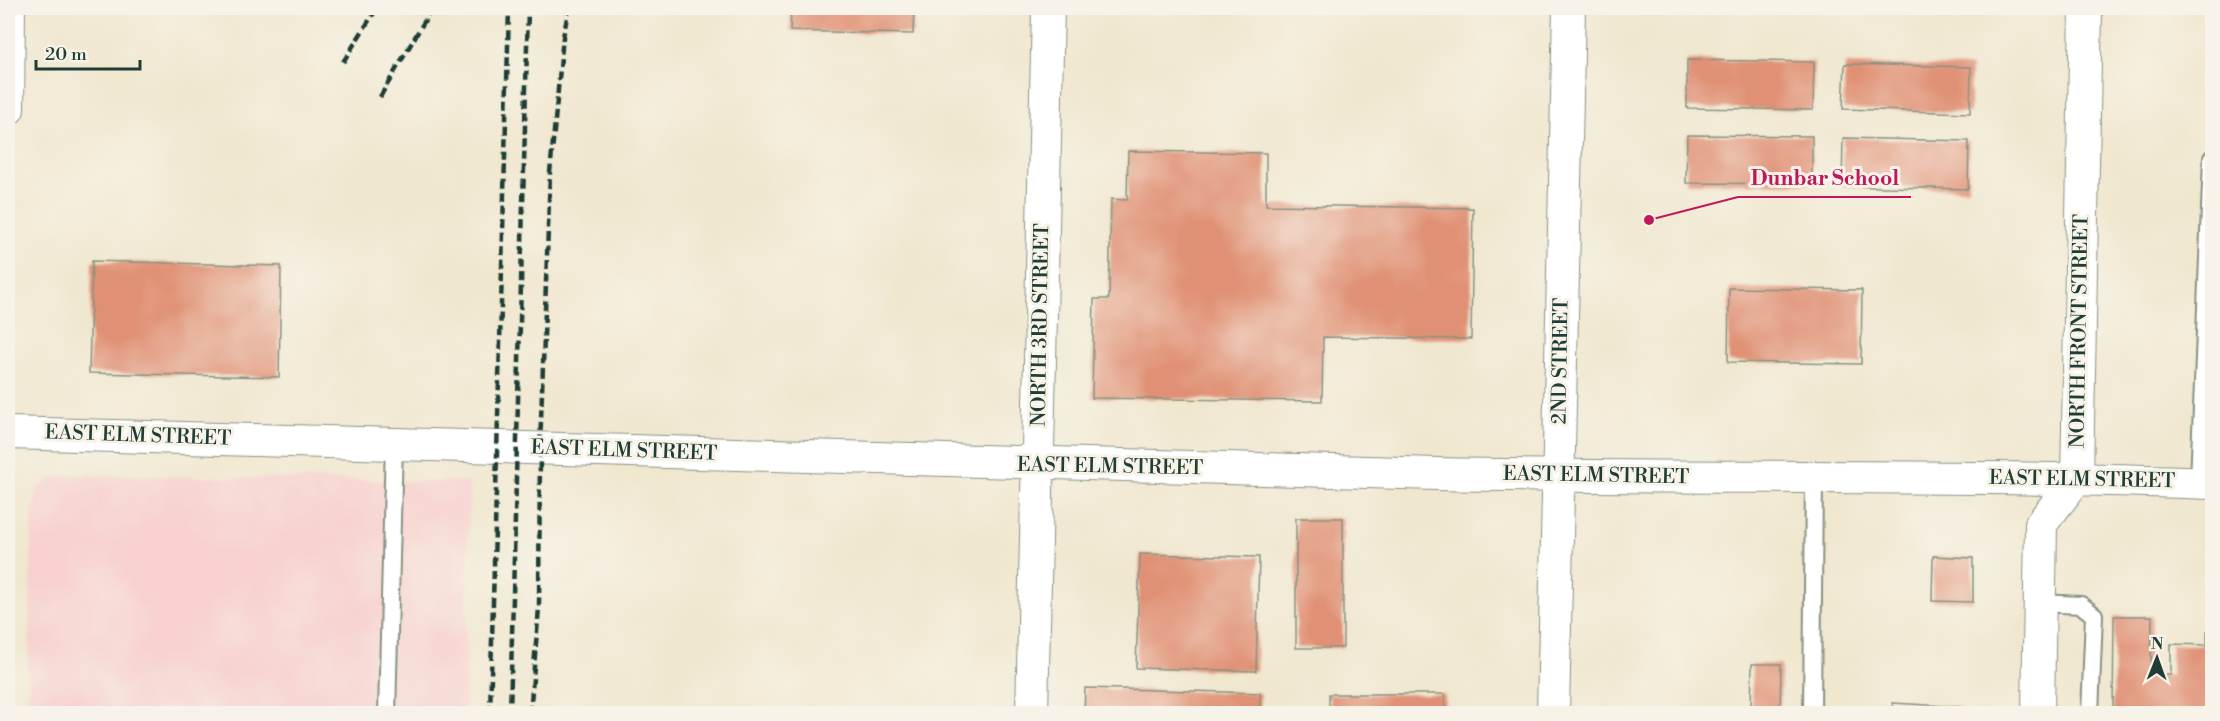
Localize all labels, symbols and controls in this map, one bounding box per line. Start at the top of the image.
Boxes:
scale bar [36,33,140,71]
text: 20 m [45,43,87,66]
callout: Dunbar School [1738,158,1911,197]
text: Dunbar School [1751,166,1899,192]
street label: NORTH FRONT STREET [2065,214,2095,448]
street label: NORTH 3RD STREET [1027,223,1055,427]
street label: 2ND STREET [1547,297,1575,425]
street label: EAST ELM STREET [44,420,232,452]
street label: EAST ELM STREET [530,435,718,467]
street label: EAST ELM STREET [1017,453,1203,481]
street label: EAST ELM STREET [1503,462,1689,490]
street label: EAST ELM STREET [1989,466,2175,494]
north arrow [2127,628,2187,688]
text: N [2151,634,2164,654]

